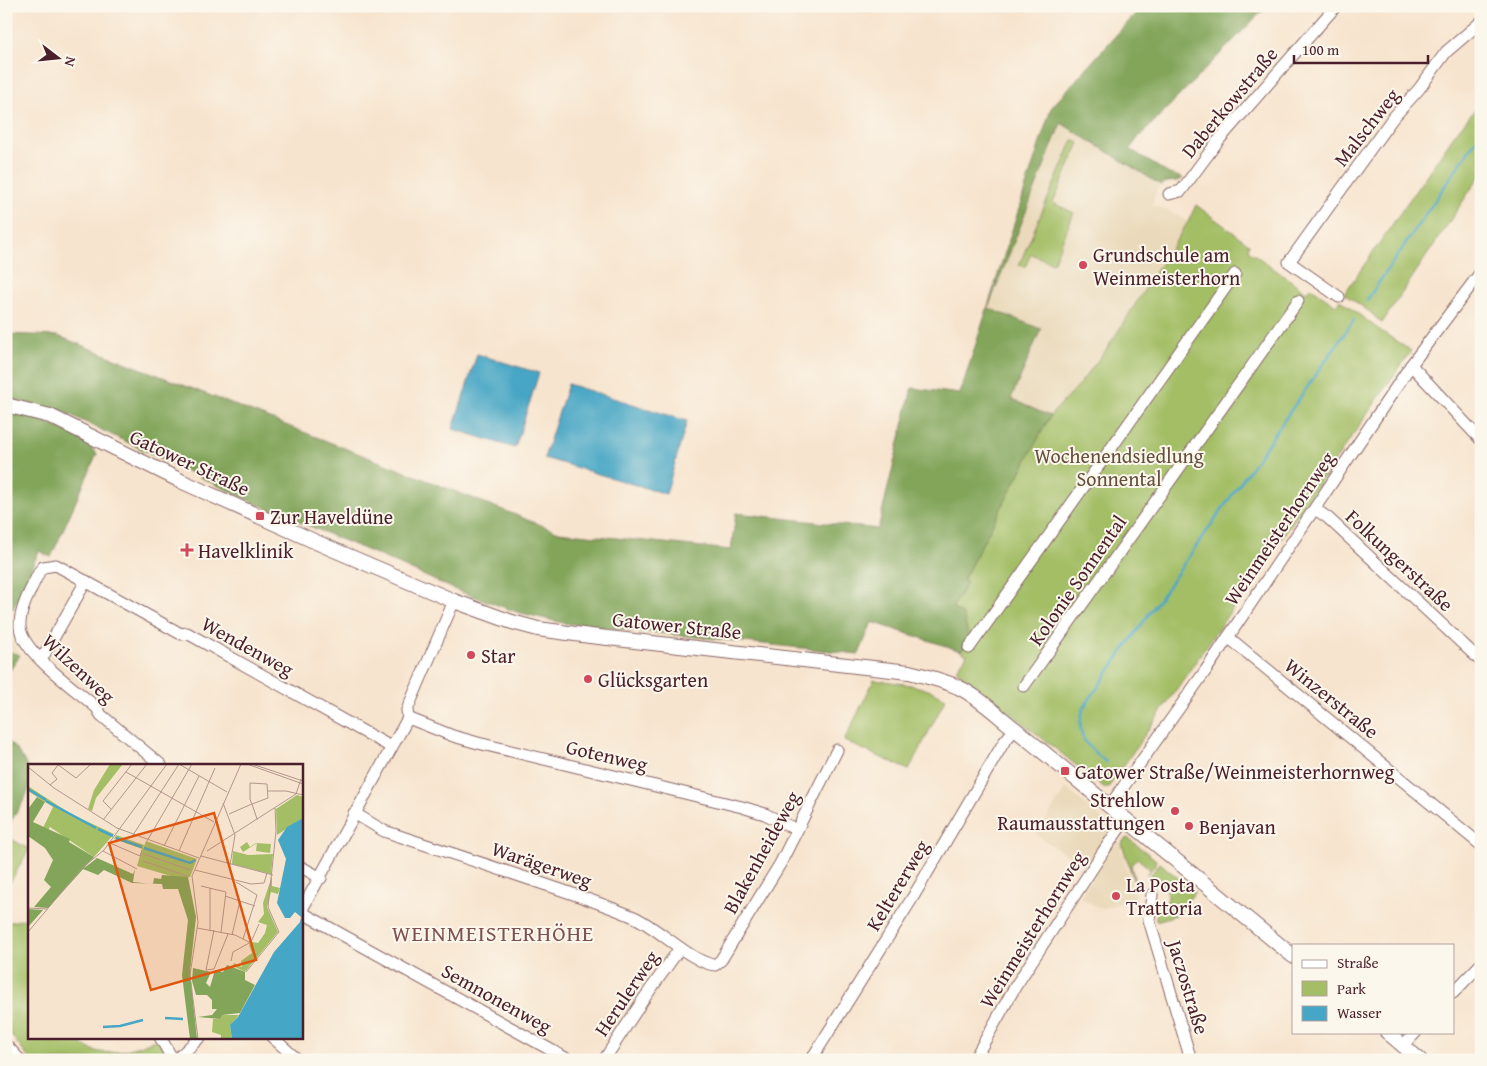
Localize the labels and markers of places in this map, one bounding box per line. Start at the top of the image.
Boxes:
place label: Grundschule am Weinmeisterhorn [1093,240,1240,292]
marker: Grundschule am Weinmeisterhorn [1077,259,1089,271]
place label: Zur Haveldüne [270,502,393,531]
marker: Zur Haveldüne [254,510,266,522]
place label: Havelklinik [198,536,294,565]
marker: Havelklinik [180,543,194,557]
place label: Star [481,641,516,670]
marker: Star [465,649,477,661]
place label: Glücksgarten [598,665,708,694]
marker: Glücksgarten [582,673,594,685]
place label: Gatower Straße/Weinmeisterhornweg [1075,757,1394,786]
marker: Gatower Straße/Weinmeisterhornweg [1059,765,1071,777]
place label: Strehlow Raumausstattungen [997,785,1166,837]
marker: Strehlow Raumausstattungen [1169,805,1181,817]
place label: Benjavan [1199,812,1276,841]
marker: Benjavan [1183,820,1195,832]
place label: La Posta Trattoria [1126,870,1203,922]
marker: La Posta Trattoria [1110,890,1122,902]

